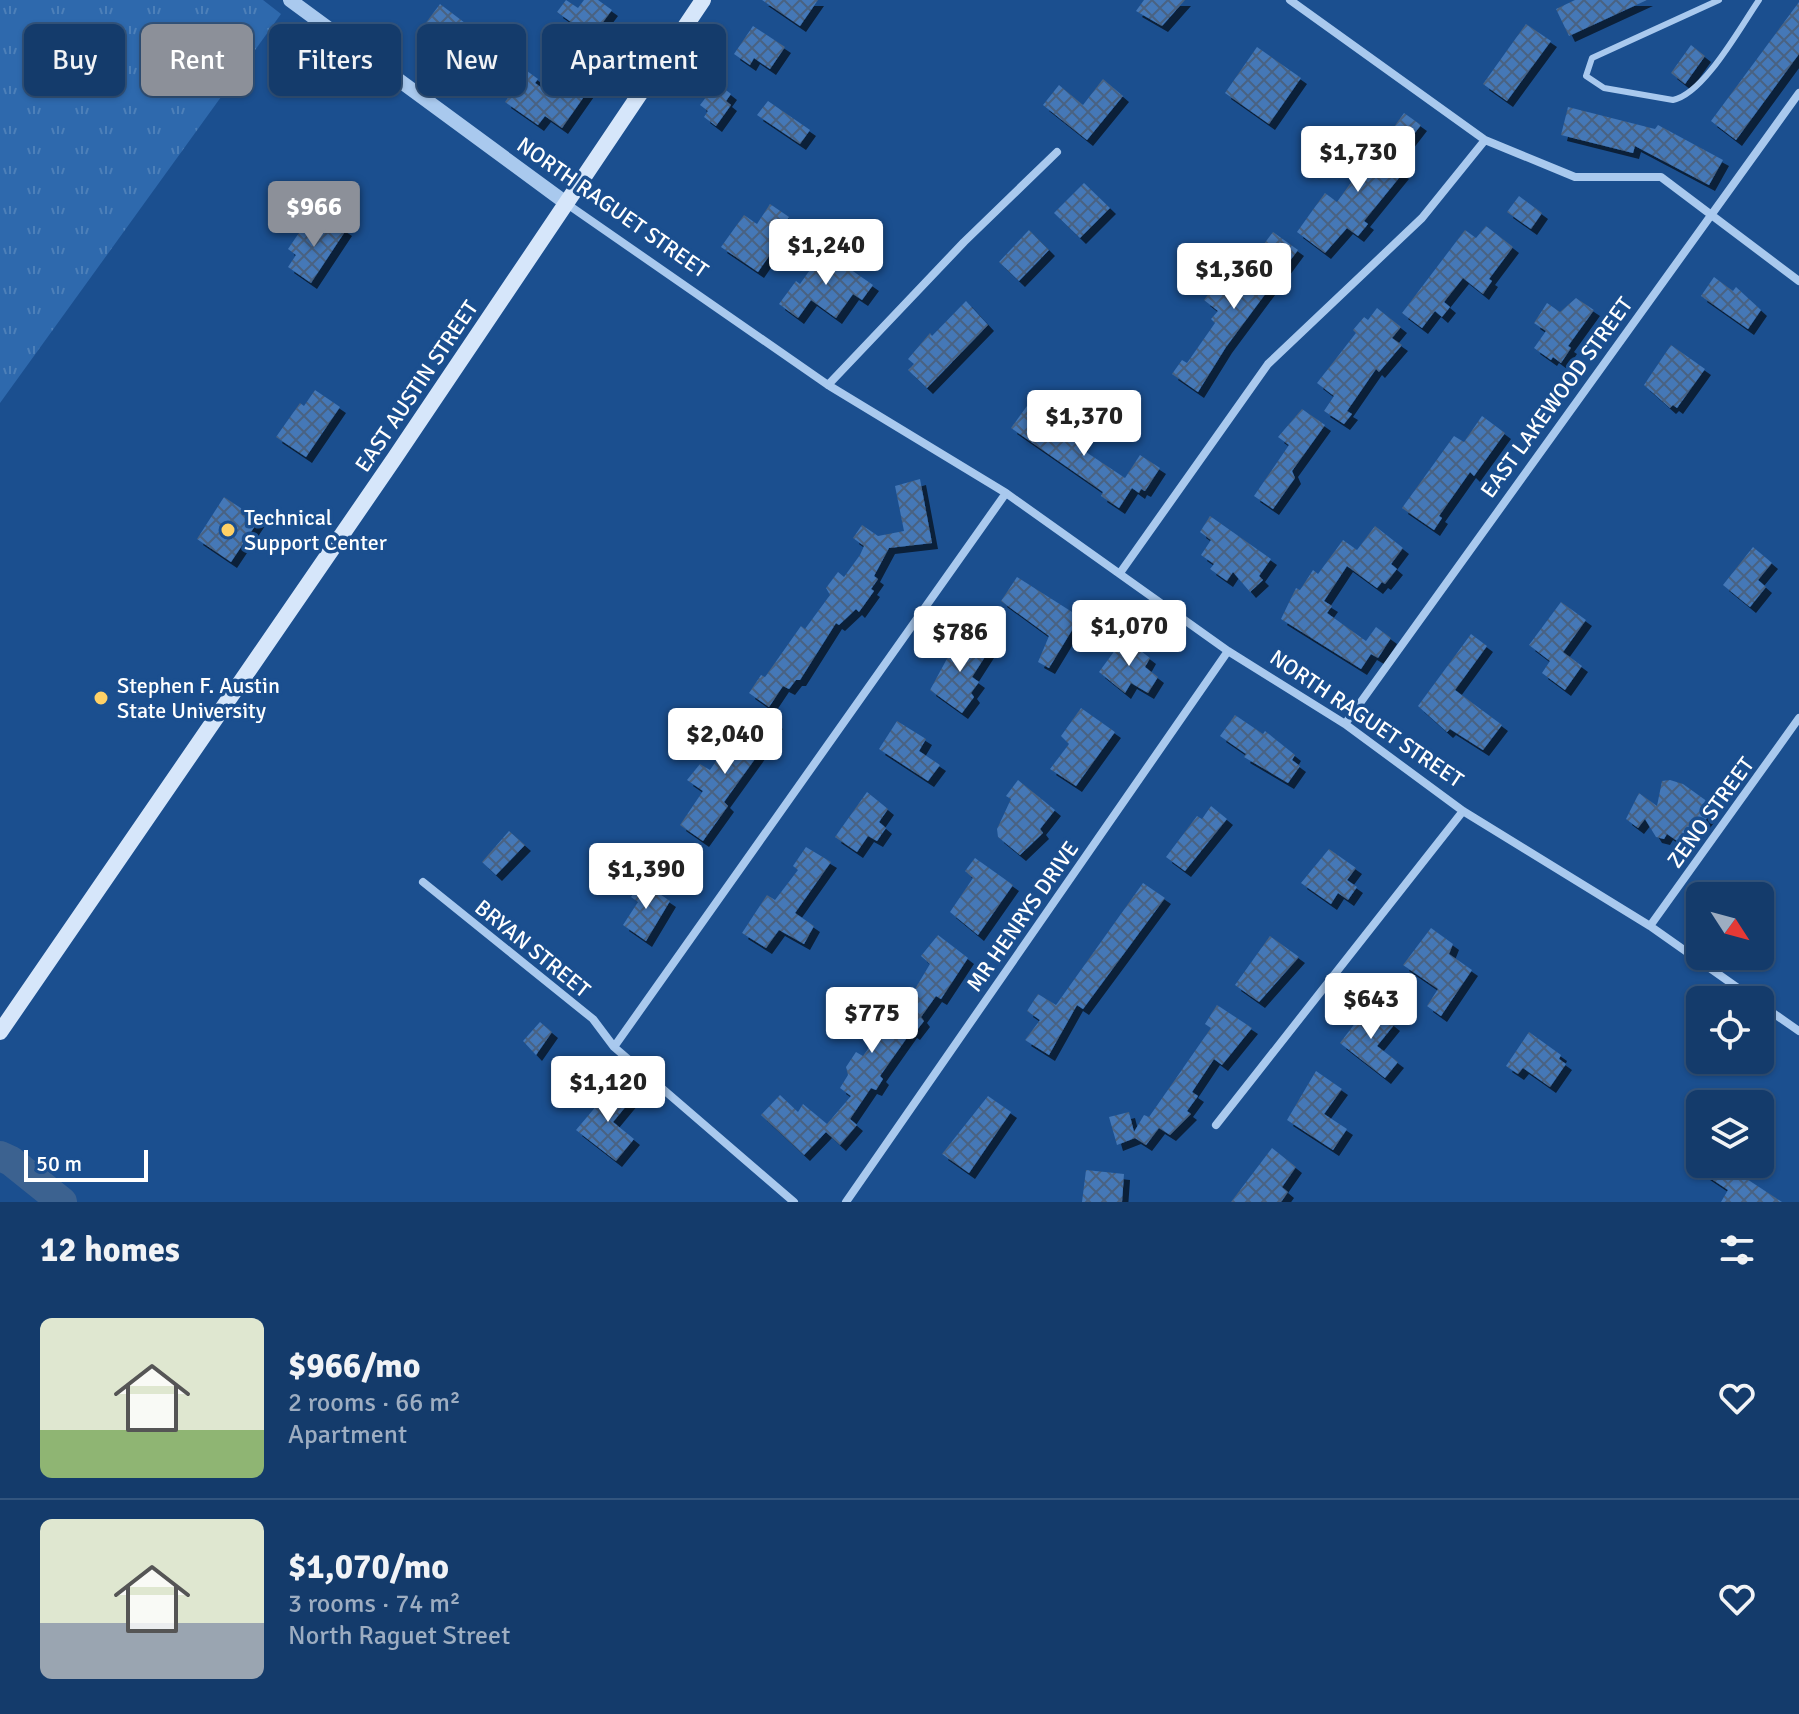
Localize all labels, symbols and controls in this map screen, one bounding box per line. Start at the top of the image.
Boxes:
chip: Buy [24,24,125,96]
chip: Rent [141,24,253,96]
chip: Filters [269,24,401,96]
chip: New [417,24,526,96]
chip: Apartment [542,24,726,96]
pin: $1,730 [1293,126,1423,194]
street label: NORTH RAGUET STREET [512,131,714,284]
text: $1,730 [1319,136,1397,168]
pin: $966 [267,181,361,249]
text: $966 [286,191,342,223]
pin: $1,240 [761,219,891,287]
text: $1,240 [787,229,865,261]
pin: $1,360 [1169,243,1299,311]
text: $1,360 [1195,253,1273,285]
street label: EAST LAKEWOOD STREET [1475,292,1638,503]
street label: EAST AUSTIN STREET [349,295,484,477]
pin: $1,370 [1019,390,1149,458]
text: $1,370 [1045,400,1123,432]
place label: Technical Support Center [244,504,387,556]
marker: Technical Support Center [219,521,237,539]
pin: $1,070 [1064,600,1194,668]
pin: $786 [913,606,1007,674]
text: $1,070 [1090,610,1168,642]
text: $786 [932,616,988,648]
street label: NORTH RAGUET STREET [1265,644,1469,793]
place label: Stephen F. Austin State University [117,672,280,724]
marker: Stephen F. Austin State University [92,689,110,707]
pin: $2,040 [660,708,790,776]
text: $2,040 [686,718,764,750]
street label: ZENO STREET [1661,751,1760,873]
street label: MR HENRYS DRIVE [960,836,1084,997]
pin: $1,390 [581,843,711,911]
text: $1,390 [607,853,685,885]
north arrow [1686,882,1774,970]
map controls [1686,882,1774,1178]
street label: BRYAN STREET [470,894,596,1003]
pin: $643 [1324,973,1418,1041]
text: $643 [1343,983,1399,1015]
button: locate [1686,986,1774,1074]
pin: $775 [825,987,919,1055]
text: $775 [844,997,900,1029]
pin: $1,120 [543,1056,673,1124]
text: $1,120 [569,1066,647,1098]
button: layers [1686,1090,1774,1178]
scale bar [24,1146,148,1182]
text: 50 m [36,1150,82,1177]
icon: filters [1715,1228,1759,1272]
text: 12 homes [40,1229,180,1271]
text: $966/mo [288,1345,421,1387]
icon: home [104,1350,200,1446]
icon: heart [1715,1376,1759,1420]
text: 2 rooms · 66 m² [288,1387,461,1419]
text: Apartment [288,1419,407,1451]
text: $1,070/mo [288,1546,449,1588]
icon: home [104,1551,200,1647]
icon: heart [1715,1577,1759,1621]
text: 3 rooms · 74 m² [288,1588,461,1620]
text: North Raguet Street [288,1620,510,1652]

